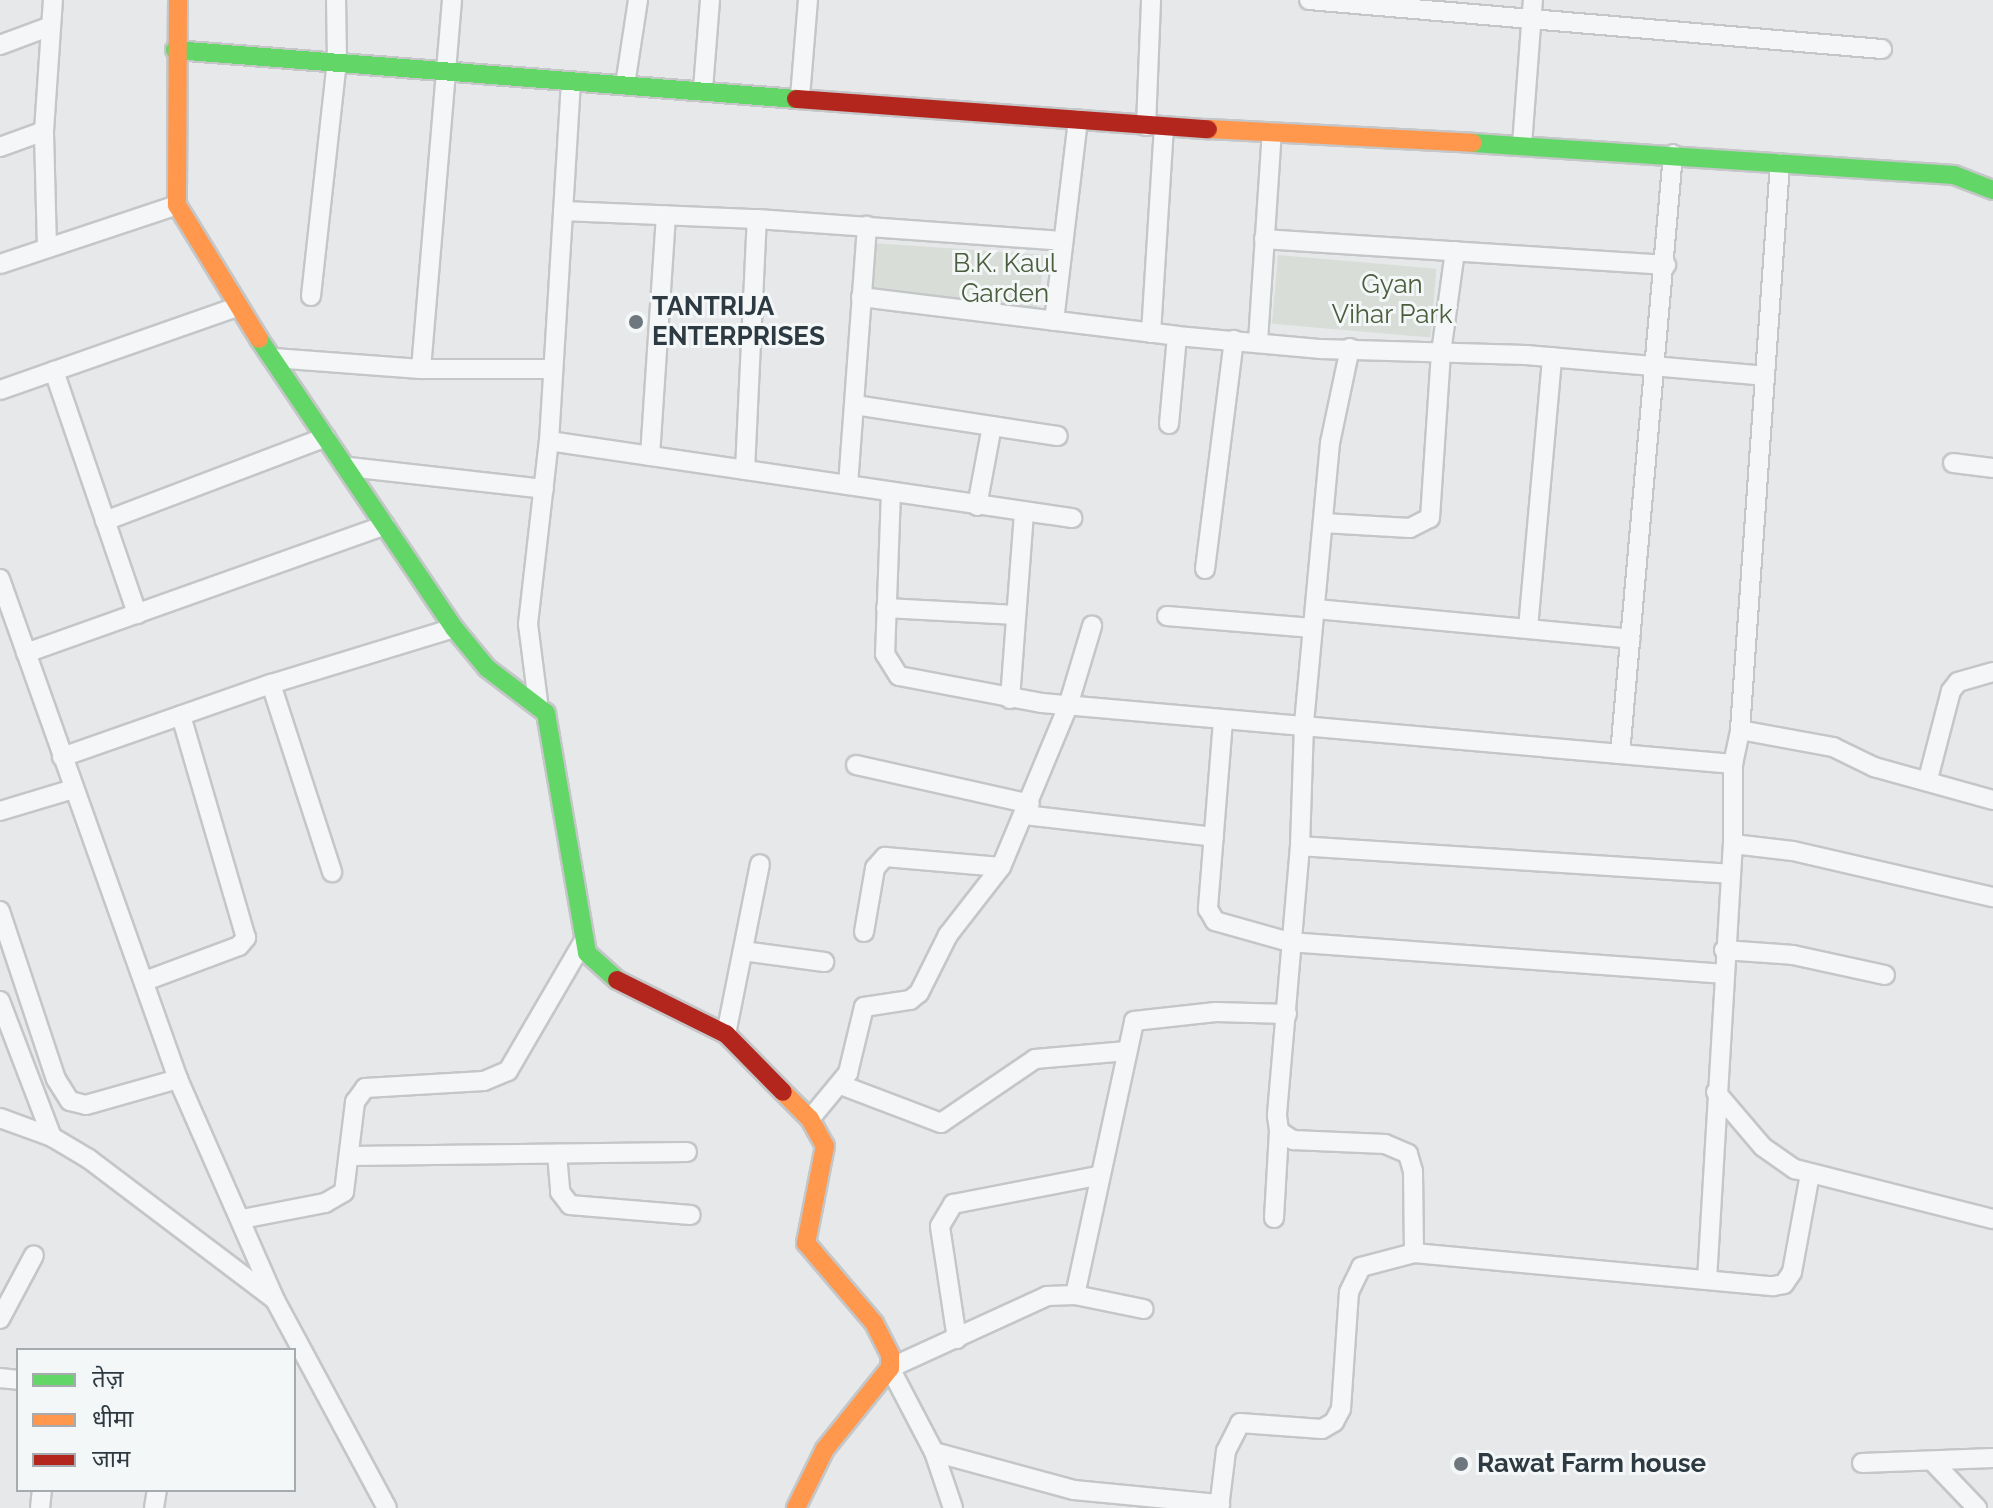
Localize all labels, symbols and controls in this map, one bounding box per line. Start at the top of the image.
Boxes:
park label: B.K. Kaul Garden [953,248,1057,310]
park label: Gyan Vihar Park [1331,269,1453,330]
place label: TANTRIJA ENTERPRISES [652,291,825,352]
marker: TANTRIJA ENTERPRISES [627,313,645,331]
legend [16,1348,296,1492]
text: तेज़ [92,1364,124,1393]
text: धीमा [92,1404,134,1433]
text: जाम [92,1444,130,1473]
place label: Rawat Farm house [1477,1448,1706,1480]
marker: Rawat Farm house [1452,1455,1470,1473]

